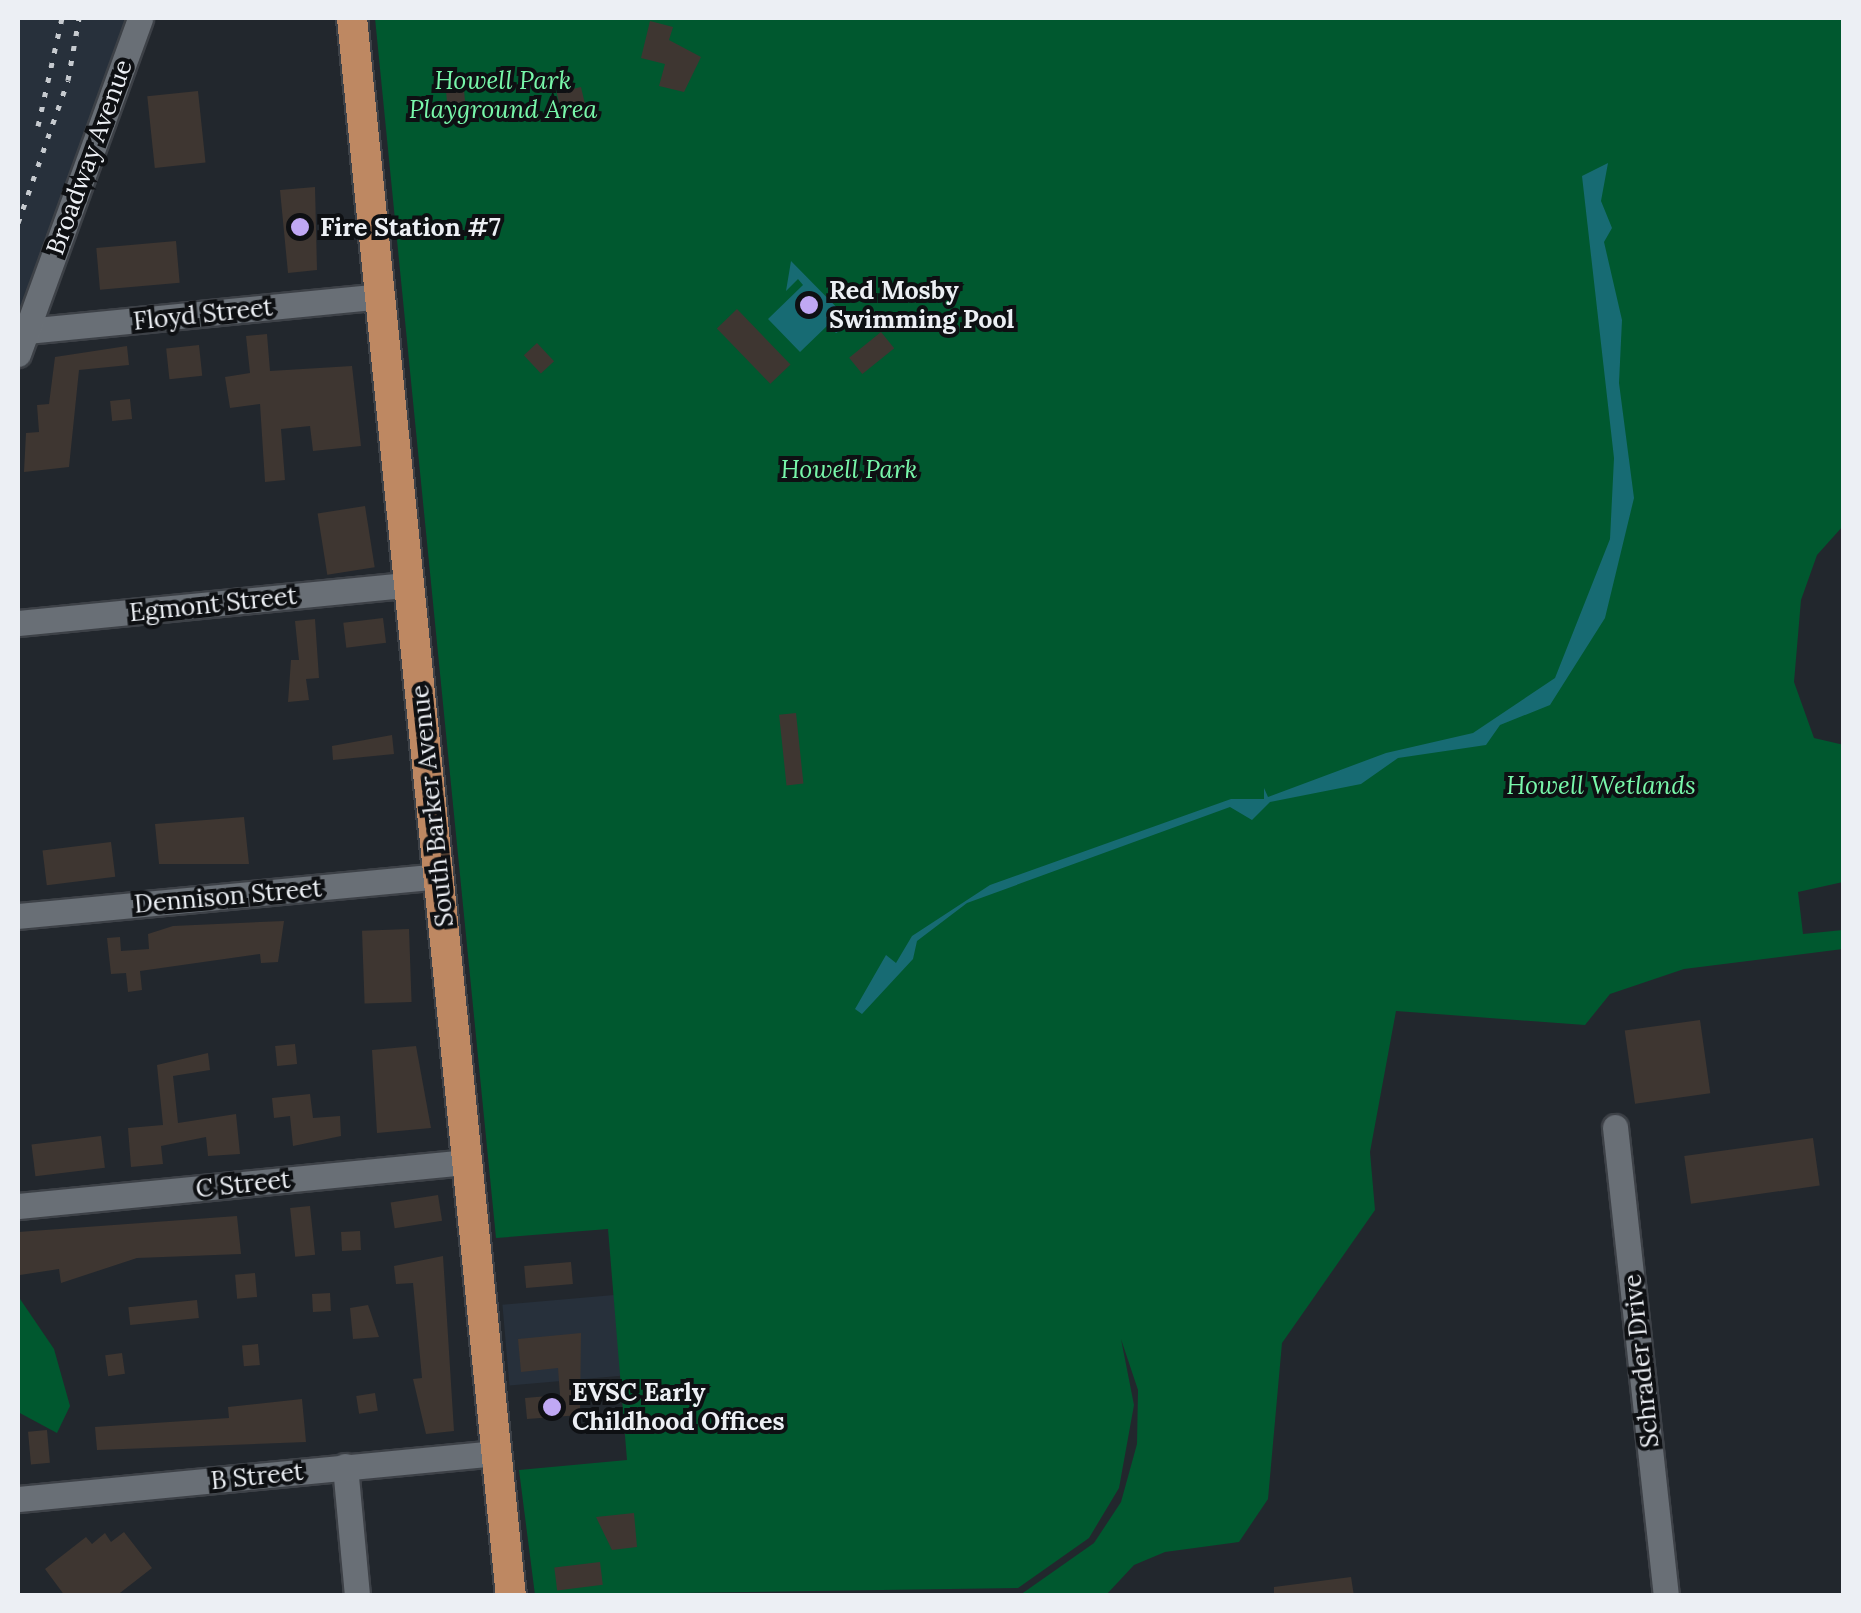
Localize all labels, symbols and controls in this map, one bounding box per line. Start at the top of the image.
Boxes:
street label: Broadway Avenue [40,55,138,259]
park label: Howell Park Playground Area [409,66,597,125]
place label: Fire Station #7 [320,212,501,242]
marker: Fire Station #7 [289,216,311,238]
place label: Red Mosby Swimming Pool [829,276,1014,335]
street label: Floyd Street [132,292,274,336]
marker: Red Mosby Swimming Pool [798,294,820,316]
park label: Howell Park [781,454,917,484]
street label: Egmont Street [128,580,298,628]
street label: South Barker Avenue [404,684,460,928]
park label: Howell Wetlands [1506,770,1696,800]
street label: Dennison Street [133,873,323,919]
street label: C Street [194,1164,292,1204]
street label: Schrader Drive [1617,1273,1665,1449]
place label: EVSC Early Childhood Offices [572,1378,785,1437]
marker: EVSC Early Childhood Offices [541,1396,563,1418]
street label: B Street [209,1456,305,1496]

